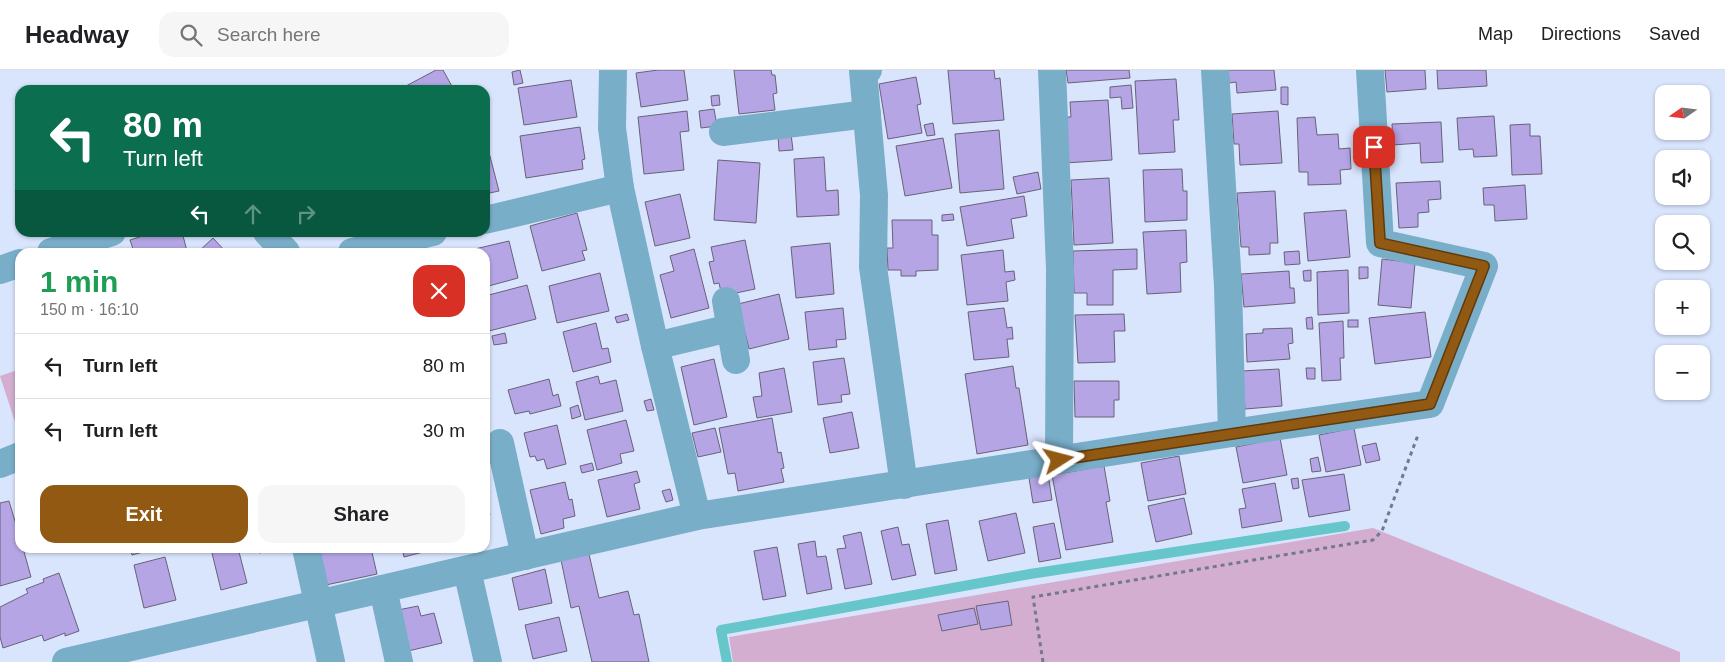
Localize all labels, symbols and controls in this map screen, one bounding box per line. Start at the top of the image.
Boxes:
search box [159,12,509,57]
text: Headway [25,21,129,48]
icon: search [177,21,205,49]
text: Search here [217,24,321,45]
text: Map [1478,24,1513,44]
text: Directions [1541,24,1621,44]
text: Saved [1649,24,1700,44]
north arrow [1655,85,1710,140]
map controls [1655,85,1710,400]
icon: left [40,105,105,170]
text: 80 m [123,105,203,144]
pin [1353,126,1395,168]
icon: arrive [1360,133,1388,161]
text: Turn left [123,146,203,171]
button: sound [1655,150,1710,205]
icon: left [186,200,214,228]
icon: ahead [239,200,267,228]
icon: right [292,200,320,228]
button: search [1655,215,1710,270]
text: 1 min [40,265,118,298]
button: close [413,265,465,317]
button: + [1655,280,1710,335]
text: 150 m · 16:10 [40,301,139,318]
button: − [1655,345,1710,400]
icon: left [40,352,68,380]
text: Turn left [83,355,158,376]
text: 80 m [423,355,465,376]
icon: left [40,417,68,445]
text: Turn left [83,420,158,441]
text: 30 m [423,420,465,441]
position arrow [1032,433,1084,485]
button: Exit [40,485,248,543]
button: Share [258,485,465,543]

